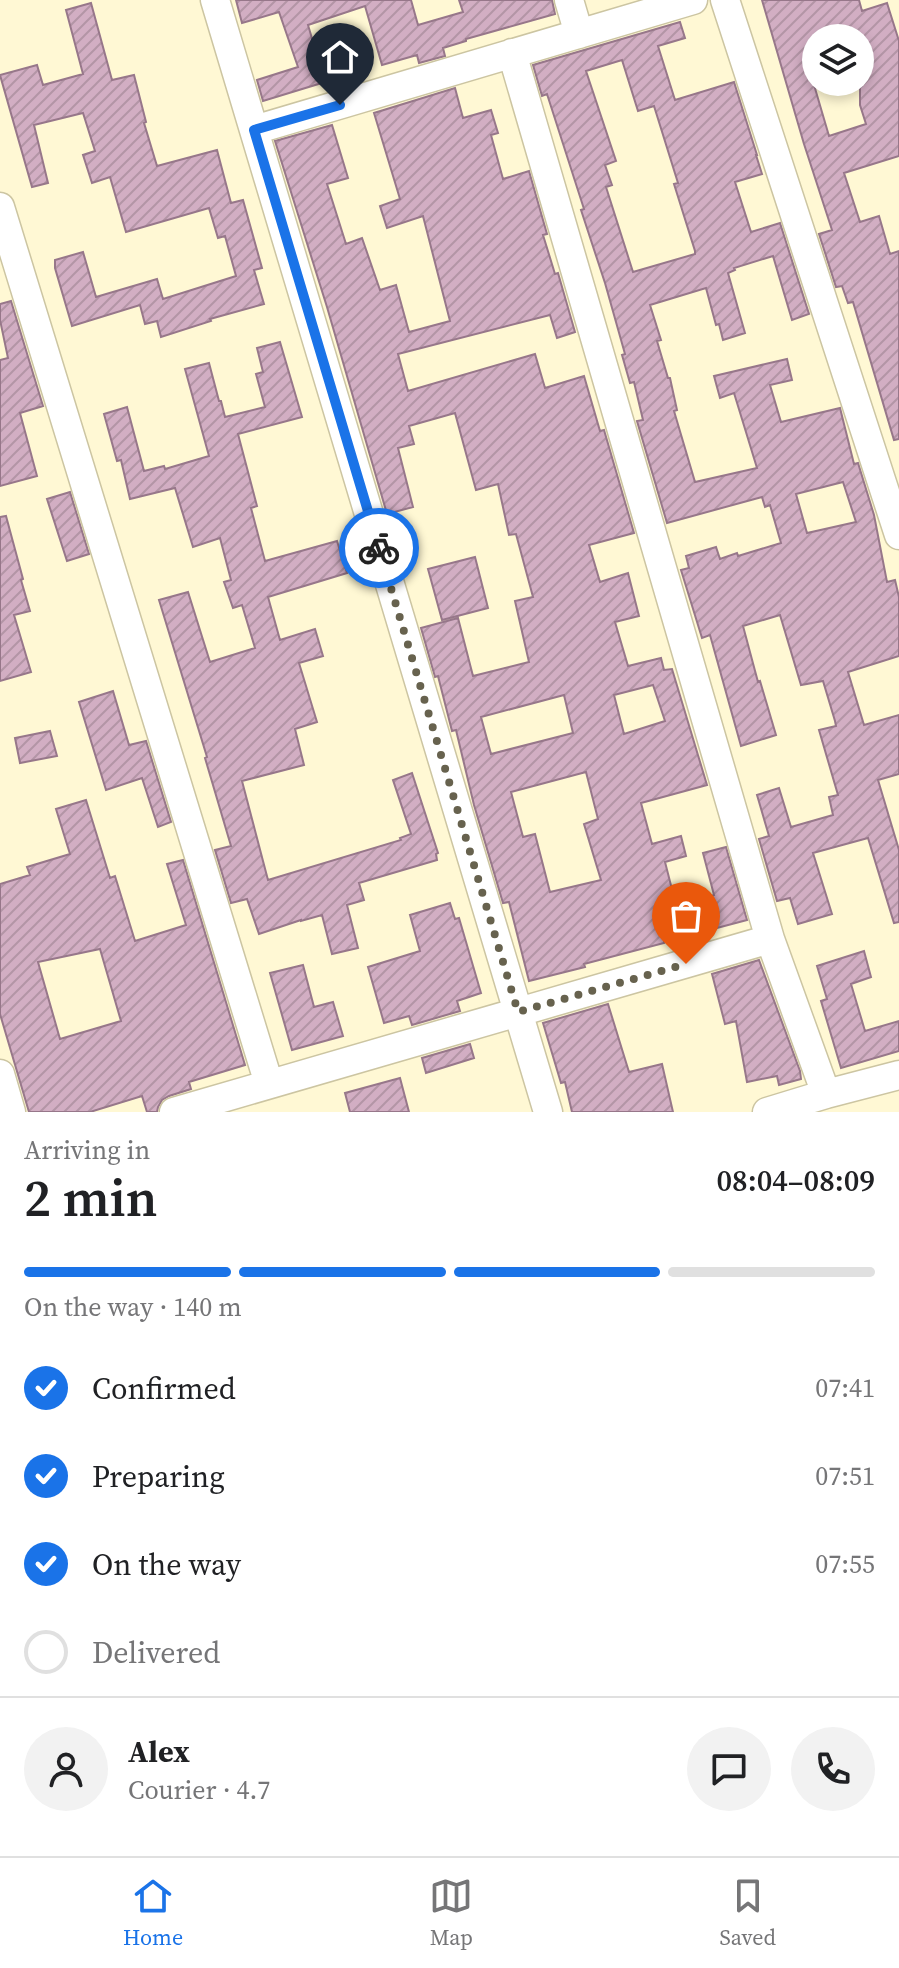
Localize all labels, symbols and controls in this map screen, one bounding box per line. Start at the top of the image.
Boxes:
pin [306,23,374,105]
map controls [802,24,874,96]
button: layers [802,24,874,96]
icon: home [318,35,362,79]
courier [339,508,419,588]
icon: bike [357,526,401,570]
pin [652,882,720,964]
icon: bag [664,894,708,938]
text: Arriving in [24,1132,150,1168]
text: 08:04–08:09 [716,1160,875,1201]
text: 2 min [24,1162,157,1233]
text: On the way · 140 m [24,1289,242,1325]
icon: check [24,1366,68,1410]
text: Confirmed [92,1368,236,1409]
text: 07:41 [815,1370,875,1406]
icon: check [24,1454,68,1498]
text: Preparing [92,1456,225,1497]
text: 07:51 [815,1458,875,1494]
icon: check [24,1542,68,1586]
text: On the way [92,1544,241,1585]
text: 07:55 [815,1546,875,1582]
text: Delivered [92,1632,220,1673]
button: person [24,1727,108,1811]
button: chat [687,1727,771,1811]
button: phone [791,1727,875,1811]
text: Alex [128,1731,190,1772]
text: Courier · 4.7 [128,1772,270,1808]
tab: Home [123,1874,183,1952]
tab: Map [429,1874,473,1952]
tab: Saved [720,1874,776,1952]

